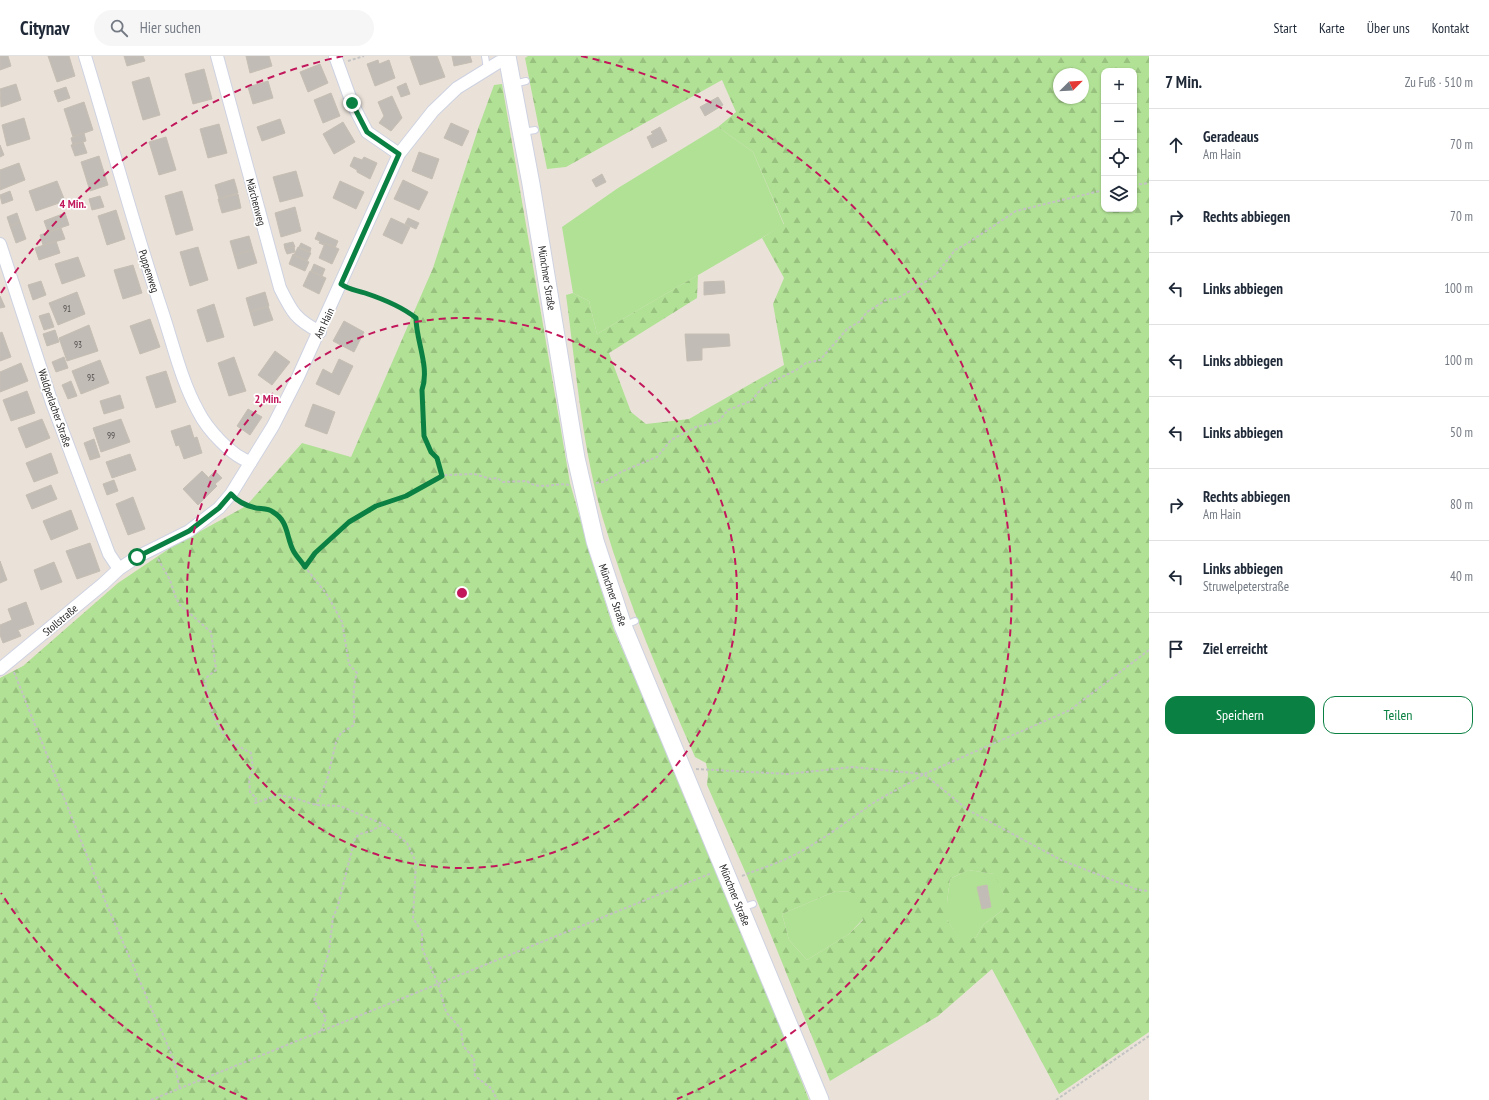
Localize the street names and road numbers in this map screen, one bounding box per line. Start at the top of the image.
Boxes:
street label: Märchenweg [243,177,269,227]
street label: Münchner Straße [535,245,559,312]
street label: Puppenweg [136,248,163,294]
street label: Am Hain [311,305,337,341]
street label: Waldperlacher Straße [35,367,75,449]
street label: Münchner Straße [596,562,630,629]
street label: Stollstraße [40,601,81,639]
street label: Münchner Straße [716,862,754,928]

